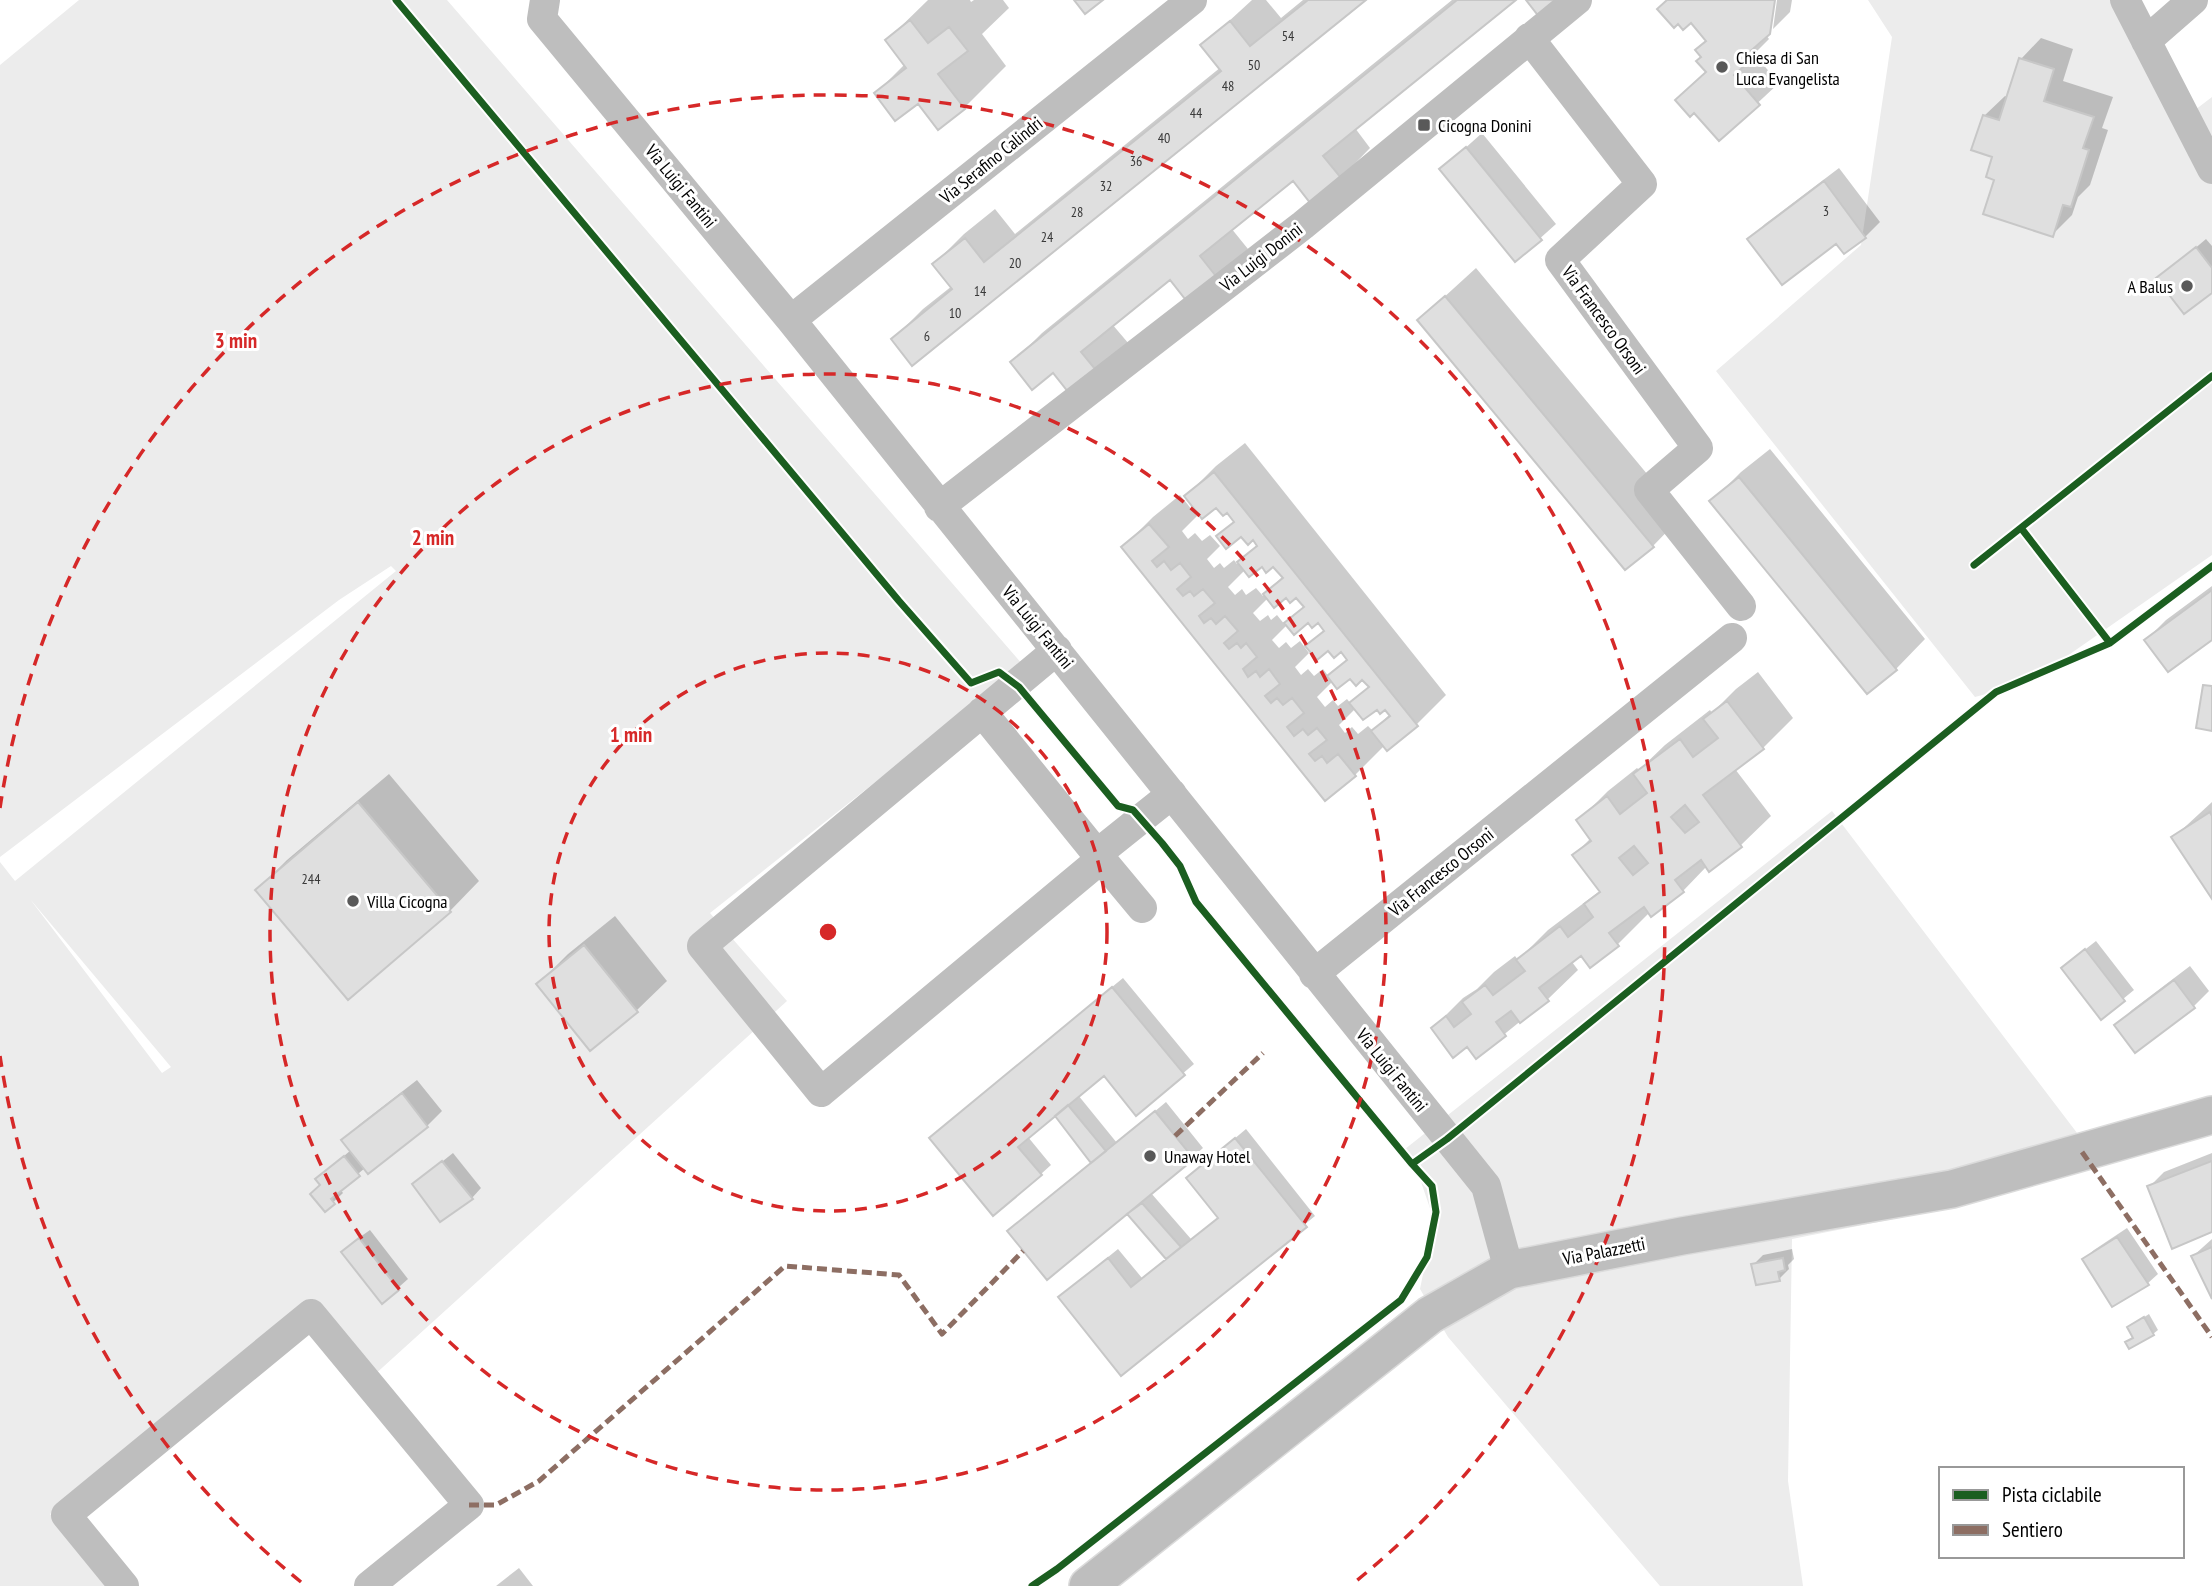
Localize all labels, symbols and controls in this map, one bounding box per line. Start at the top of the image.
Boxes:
house number: 54 [1282,27,1295,45]
place label: Chiesa di San Luca Evangelista [1736,46,1840,90]
house number: 50 [1248,56,1260,74]
marker: Chiesa di San Luca Evangelista [1714,59,1730,75]
house number: 48 [1222,77,1234,95]
house number: 44 [1190,104,1203,122]
street label: Via Serafino Calindri [934,111,1047,209]
place label: Cicogna Donini [1438,114,1532,137]
marker: Cicogna Donini [1416,117,1432,133]
house number: 40 [1158,129,1170,147]
street label: Via Luigi Fantini [640,139,722,232]
house number: 36 [1130,152,1142,170]
house number: 32 [1100,177,1112,195]
house number: 3 [1823,202,1829,220]
house number: 28 [1071,203,1083,221]
street label: Via Luigi Donini [1214,218,1307,297]
house number: 24 [1041,228,1054,246]
house number: 20 [1009,254,1021,272]
street label: Via Francesco Orsoni [1556,260,1651,379]
place label: A Balus [2127,275,2173,298]
marker: A Balus [2179,278,2195,294]
house number: 14 [974,282,987,300]
house number: 10 [949,304,961,322]
text: 3 min [215,327,257,354]
house number: 6 [924,327,930,345]
text: 2 min [412,524,454,551]
street label: Via Luigi Fantini [997,580,1079,673]
text: 1 min [610,721,652,748]
street label: Via Francesco Orsoni [1383,823,1498,922]
house number: 244 [302,870,321,888]
place label: Villa Cicogna [366,890,448,913]
marker: Villa Cicogna [345,893,361,909]
centre of rings [816,920,840,944]
street label: Via Luigi Fantini [1351,1023,1433,1116]
place label: Unaway Hotel [1164,1145,1251,1168]
marker: Unaway Hotel [1142,1148,1158,1164]
street label: Via Palazzetti [1560,1232,1647,1270]
legend [1939,1467,2184,1558]
text: Pista ciclabile [2002,1481,2102,1508]
text: Sentiero [2002,1516,2063,1543]

